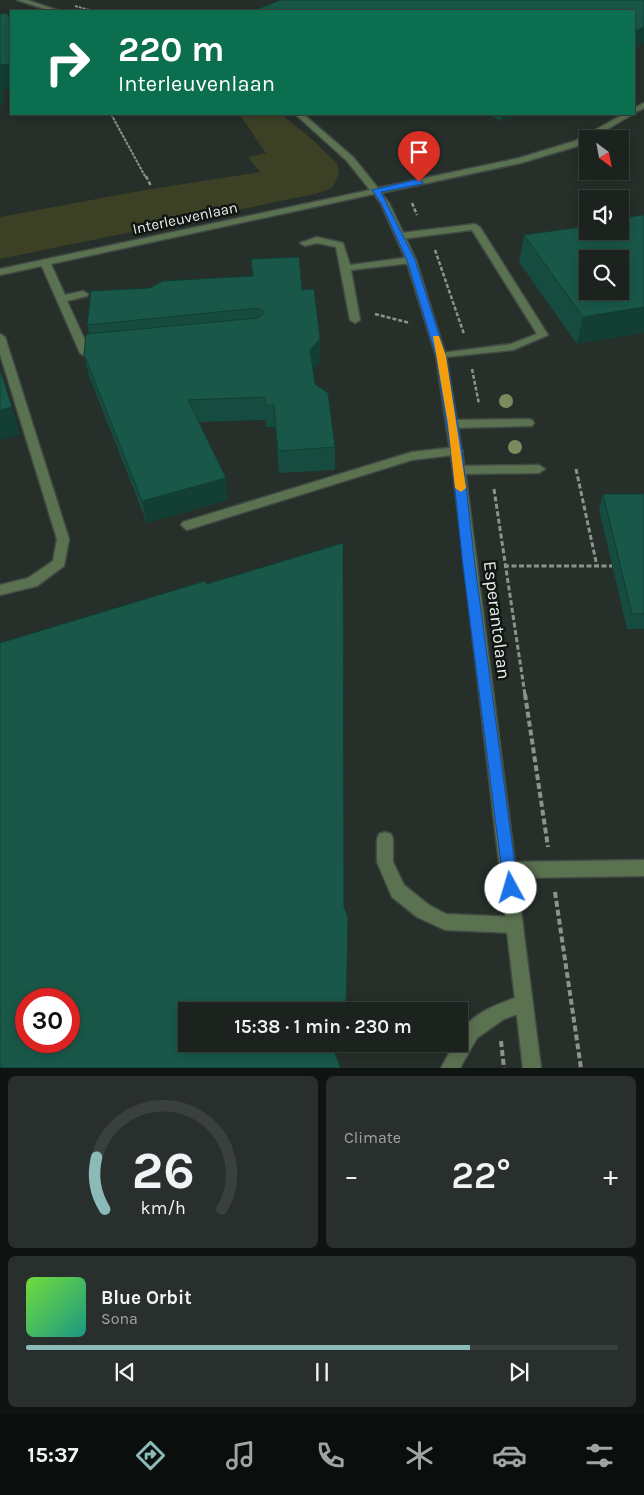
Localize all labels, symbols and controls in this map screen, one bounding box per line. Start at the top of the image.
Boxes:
text: 220 m [118,29,225,70]
icon: right [35,30,100,95]
text: Interleuvenlaan [118,71,275,97]
north arrow [579,130,629,180]
map controls [579,130,629,300]
pin [398,131,440,182]
icon: arrive [405,138,433,166]
button: sound [579,190,629,240]
street label: Interleuvenlaan [131,198,239,238]
button: search [579,250,629,300]
street label: Esperantolaan [479,560,515,680]
position arrow [484,861,536,913]
speed limit sign: 30 [15,988,80,1053]
text: 15:38 · 1 min · 230 m [234,1016,412,1038]
text: Climate [344,1128,401,1147]
text: 26 [131,1140,195,1201]
text: 22° [451,1153,511,1198]
text: − [344,1159,359,1192]
text: + [603,1159,618,1192]
text: km/h [140,1198,186,1219]
text: Blue Orbit [101,1287,192,1309]
text: Sona [101,1309,138,1328]
icon: previous [111,1358,139,1386]
icon: pause [308,1358,336,1386]
icon: next [505,1358,533,1386]
icon: directions [133,1438,168,1473]
icon: music [223,1438,258,1473]
icon: phone [313,1438,348,1473]
icon: climate [402,1438,437,1473]
icon: car [492,1438,527,1473]
icon: filters [582,1438,617,1473]
text: 15:37 [27,1442,79,1468]

